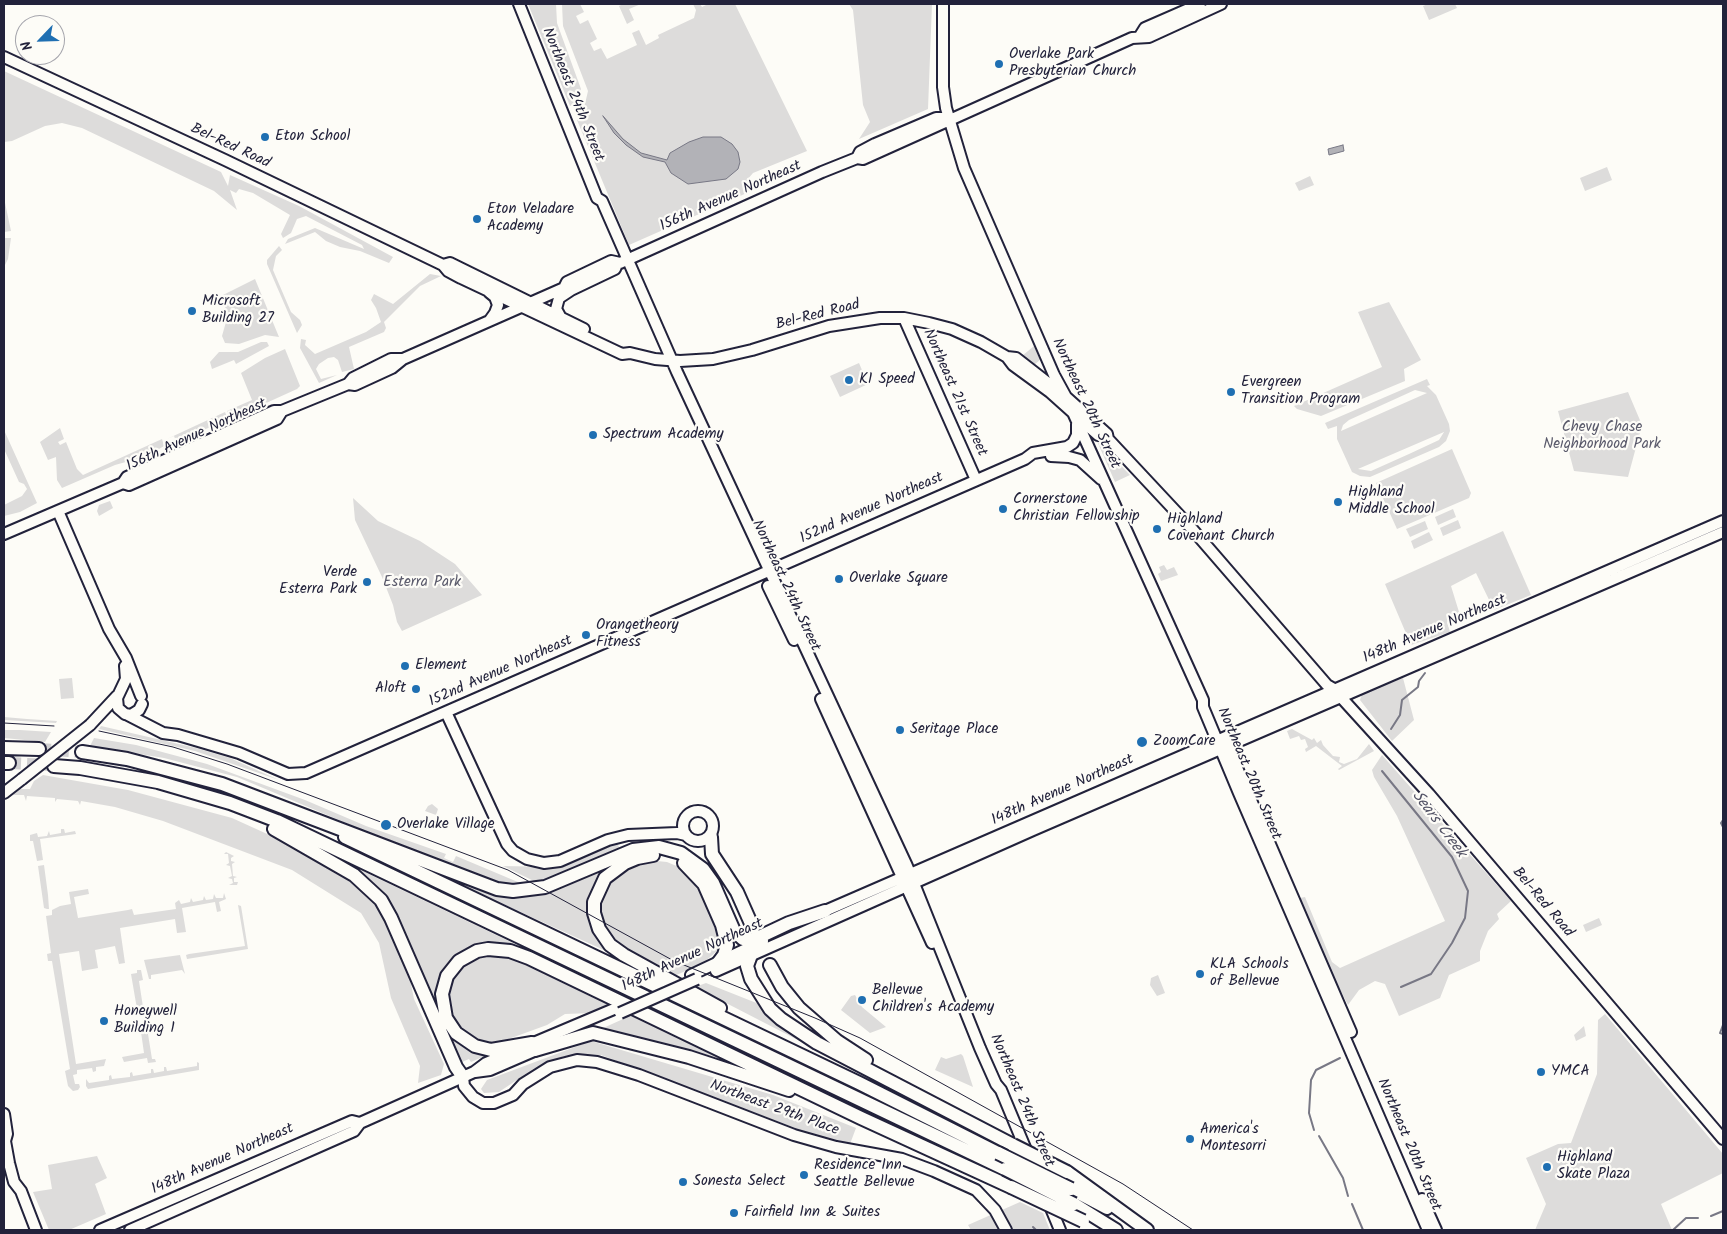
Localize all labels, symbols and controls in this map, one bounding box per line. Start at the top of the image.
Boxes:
north arrow [15,15,65,65]
street label: Northeast 24th Street [537,26,607,164]
text: N [15,37,39,54]
place label: Overlake Park Presbyterian Church [1009,46,1136,81]
marker: Overlake Park Presbyterian Church [993,58,1005,70]
street label: Bel-Red Road [187,121,273,173]
place label: Eton School [275,128,350,146]
marker: Eton School [259,131,271,143]
street label: 156th Avenue Northeast [658,158,804,236]
place label: Eton Veladare Academy [487,201,574,236]
marker: Eton Veladare Academy [471,213,483,225]
place label: Microsoft Building 27 [202,293,274,328]
street label: Bel-Red Road [774,297,862,335]
marker: Microsoft Building 27 [186,305,198,317]
street label: Northeast 21st Street [918,327,990,459]
street label: Northeast 20th Street [1047,336,1123,472]
place label: K1 Speed [859,371,915,389]
marker: K1 Speed [843,374,855,386]
place label: Evergreen Transition Program [1241,374,1360,409]
marker: Evergreen Transition Program [1225,386,1237,398]
street label: 156th Avenue Northeast [124,396,270,476]
park label: Chevy Chase Neighborhood Park [1543,419,1661,454]
place label: Spectrum Academy [603,426,724,444]
marker: Spectrum Academy [587,429,599,441]
street label: 152nd Avenue Northeast [798,469,946,549]
place label: Highland Middle School [1348,484,1435,519]
place label: Cornerstone Christian Fellowship [1013,491,1139,526]
marker: Highland Middle School [1332,496,1344,508]
marker: Cornerstone Christian Fellowship [997,503,1009,515]
place label: Highland Covenant Church [1167,511,1275,546]
street label: Northeast 24th Street [747,518,823,654]
marker: Highland Covenant Church [1151,523,1163,535]
place label: Verde Esterra Park [279,564,357,599]
place label: Overlake Square [849,570,948,588]
marker: Overlake Square [833,573,845,585]
park label: Esterra Park [383,574,461,592]
marker: Verde Esterra Park [361,576,373,588]
street label: 148th Avenue Northeast [1361,592,1509,668]
place label: Orangetheory Fitness [596,617,678,652]
marker: Orangetheory Fitness [580,629,592,641]
street label: 152nd Avenue Northeast [427,632,575,712]
place label: Element [415,657,467,675]
marker: Element [399,660,411,672]
place label: Aloft [375,680,406,698]
marker: Aloft [410,683,422,695]
street label: Northeast 20th Street [1212,705,1284,843]
place label: Seritage Place [910,721,998,739]
marker: Seritage Place [894,724,906,736]
place label: ZoomCare [1153,733,1216,751]
marker: ZoomCare [1135,735,1149,749]
street label: 148th Avenue Northeast [989,752,1137,830]
water label: Sears Creek [1407,788,1469,862]
place label: Overlake Village [397,816,495,834]
marker: Overlake Village [379,818,393,832]
street label: Bel-Red Road [1507,864,1577,942]
street label: 148th Avenue Northeast [620,915,766,997]
place label: KLA Schools of Bellevue [1210,956,1289,991]
marker: KLA Schools of Bellevue [1194,968,1206,980]
place label: Bellevue Children's Academy [872,982,994,1017]
marker: Bellevue Children's Academy [856,994,868,1006]
place label: Honeywell Building 1 [114,1003,177,1038]
marker: Honeywell Building 1 [98,1015,110,1027]
street label: Northeast 24th Street [985,1032,1057,1170]
place label: YMCA [1551,1063,1590,1081]
marker: YMCA [1535,1066,1547,1078]
street label: Northeast 20th Street [1372,1076,1444,1214]
street label: Northeast 29th Place [707,1077,841,1141]
street label: 148th Avenue Northeast [149,1121,297,1199]
place label: America's Montesorri [1200,1121,1266,1156]
marker: America's Montesorri [1184,1133,1196,1145]
place label: Highland Skate Plaza [1557,1149,1630,1184]
place label: Residence Inn Seattle Bellevue [814,1157,914,1192]
marker: Highland Skate Plaza [1541,1161,1553,1173]
marker: Residence Inn Seattle Bellevue [798,1169,810,1181]
place label: Sonesta Select [693,1173,785,1191]
marker: Sonesta Select [677,1176,689,1188]
place label: Fairfield Inn & Suites [744,1204,880,1222]
marker: Fairfield Inn & Suites [728,1207,740,1219]

